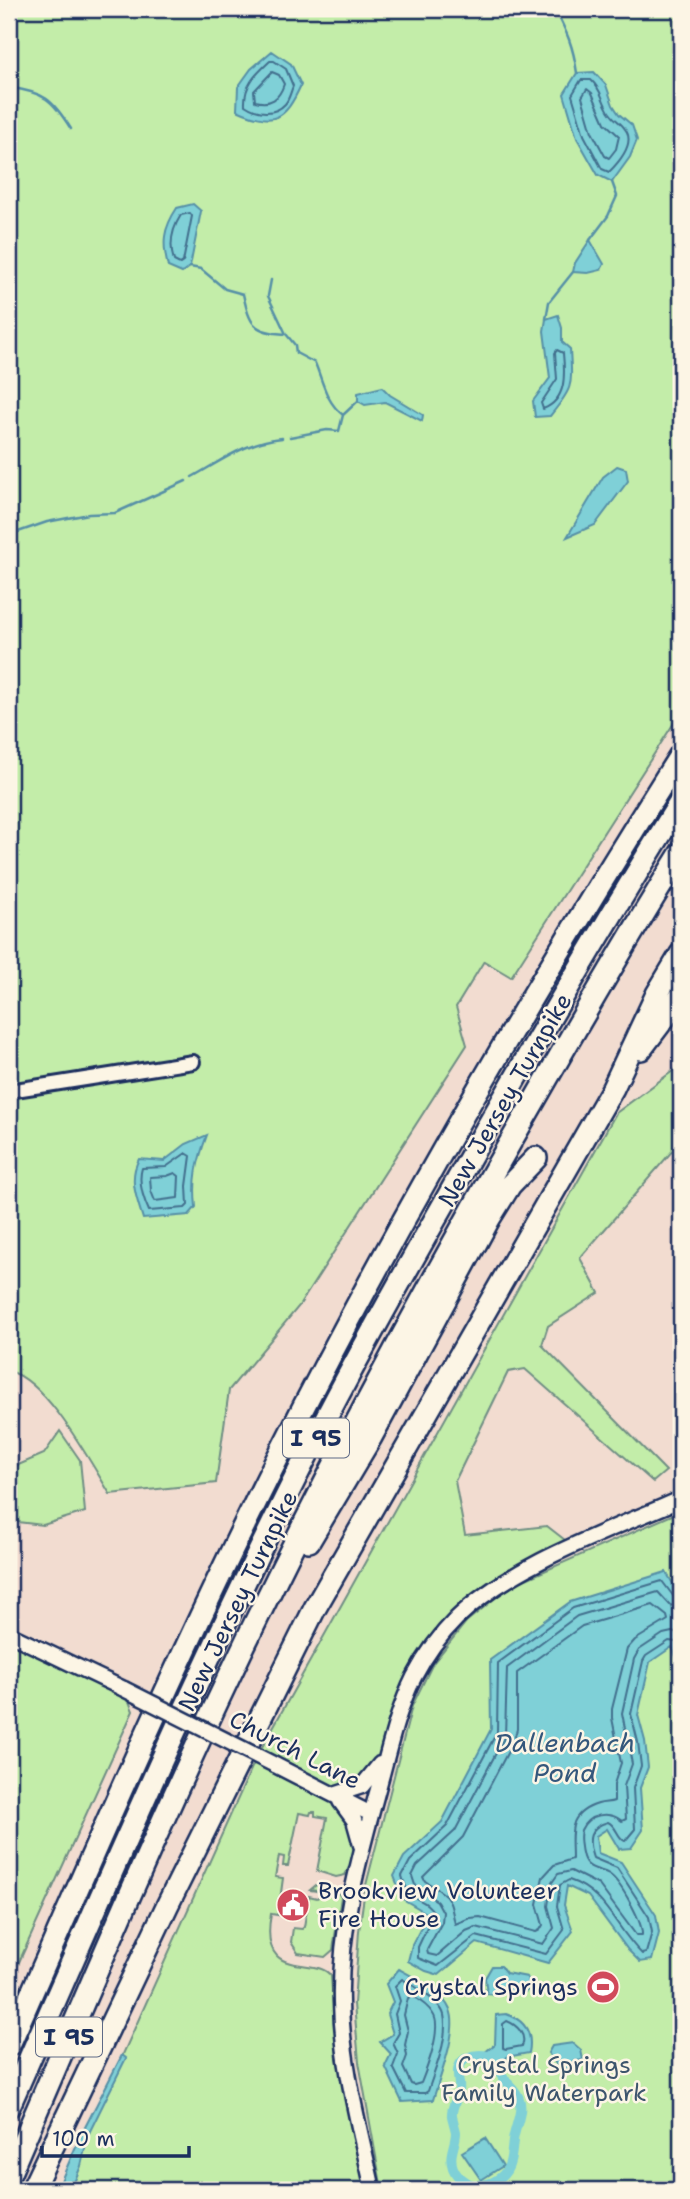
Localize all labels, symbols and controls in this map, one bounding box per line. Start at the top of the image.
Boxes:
street label: New Jersey Turnpike [431,987,579,1213]
road number: I 95 [283,1418,349,1457]
street label: New Jersey Turnpike [171,1485,305,1717]
street label: Church Lane [224,1703,366,1797]
water label: Dallenbach Pond [495,1725,635,1790]
place label: Brookview Volunteer Fire House [318,1875,558,1935]
public building icon: Brookview Volunteer Fire House [274,1886,312,1924]
sports icon: Crystal Springs [584,1968,622,2006]
place label: Crystal Springs [404,1971,578,2003]
road number: I 95 [36,2018,102,2056]
park label: Crystal Springs Family Waterpark [441,2049,647,2109]
scale bar [42,2115,189,2159]
text: 100 m [52,2125,115,2153]

